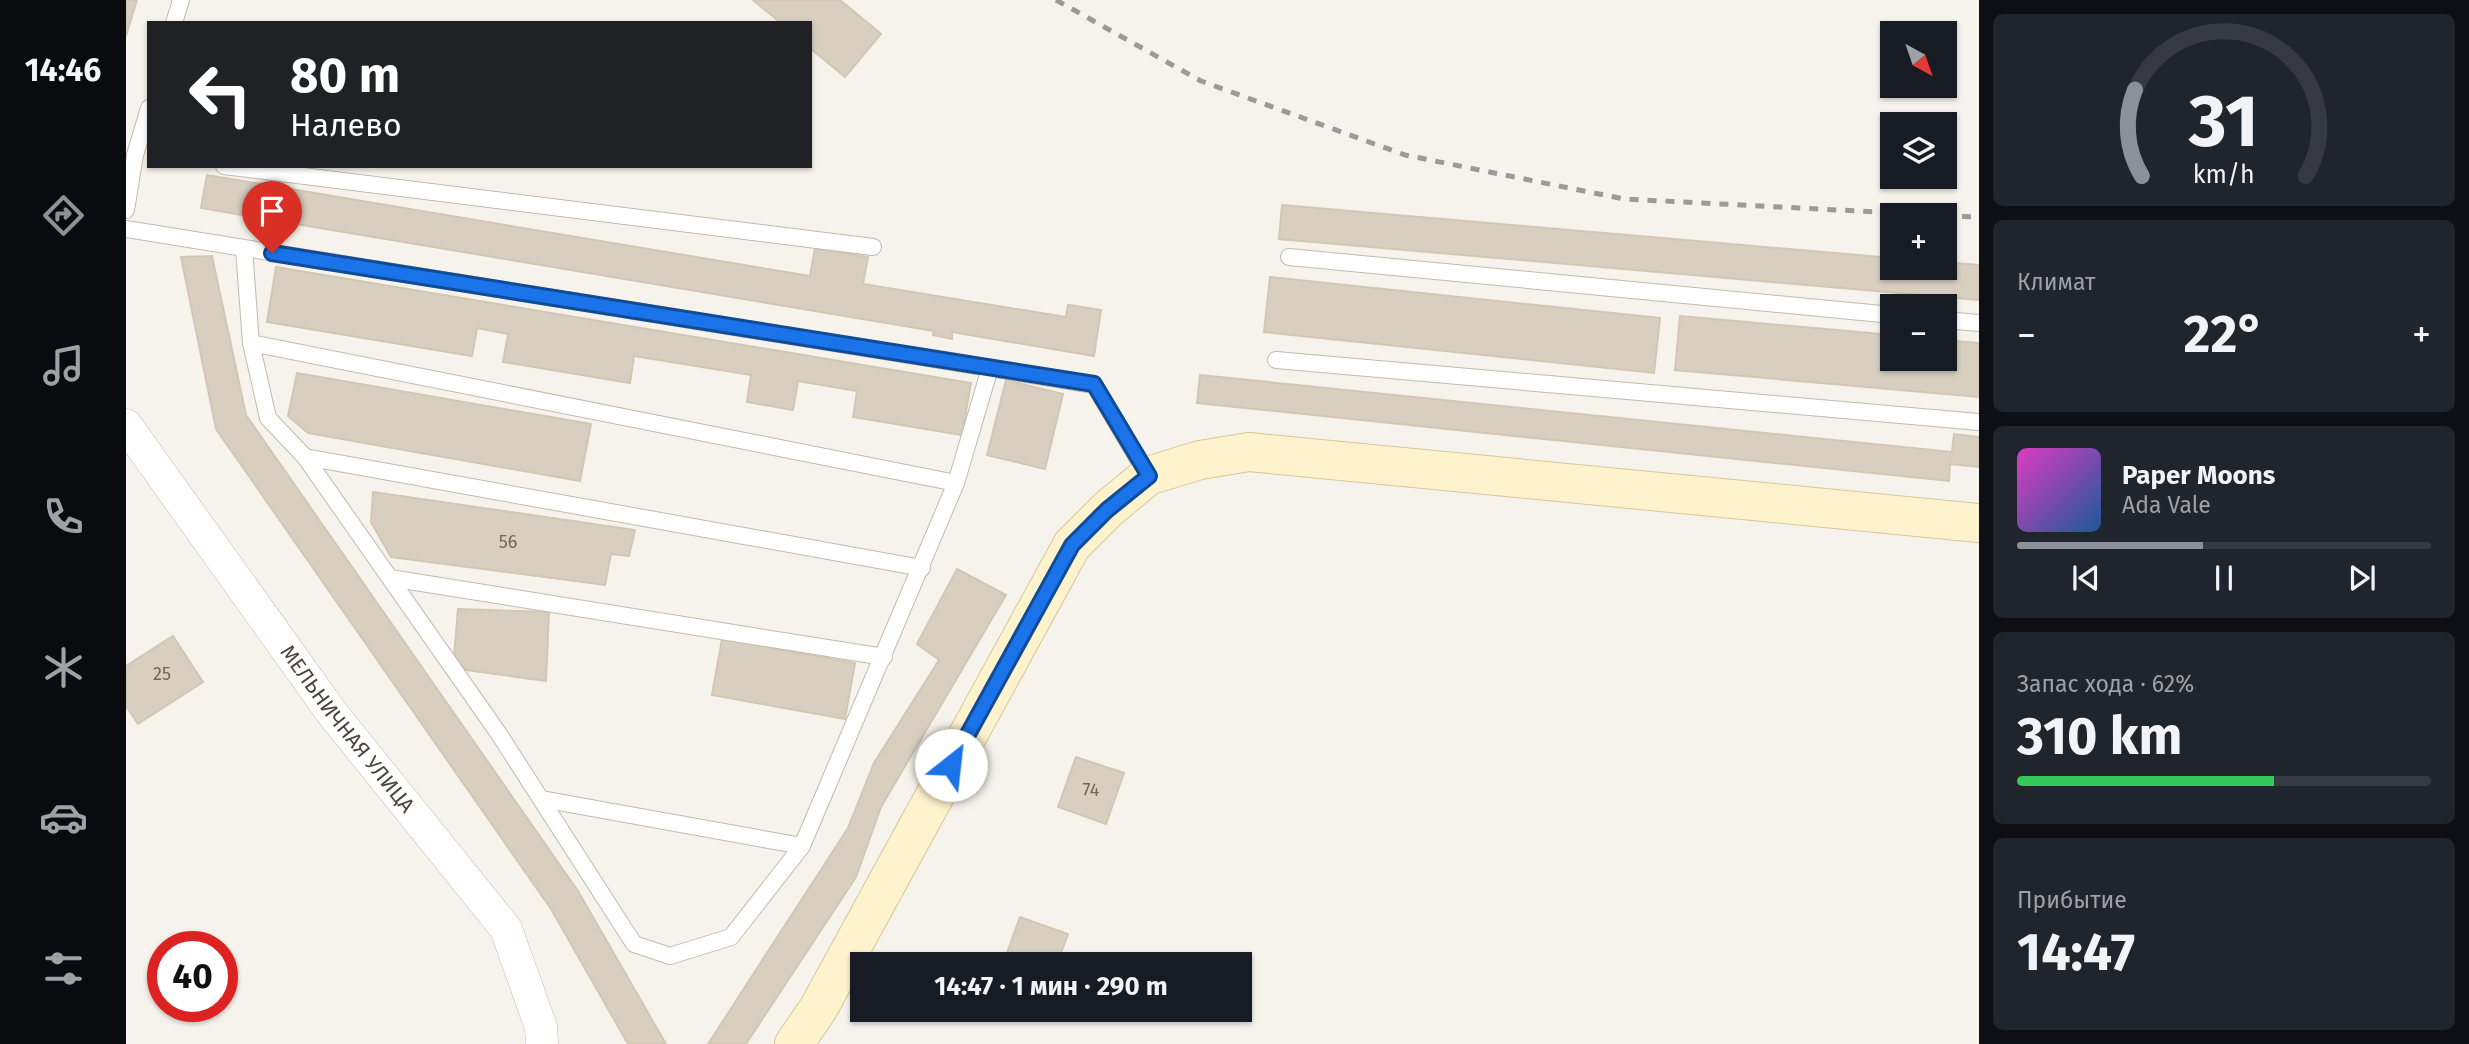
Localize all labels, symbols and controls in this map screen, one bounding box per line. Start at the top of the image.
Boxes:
north arrow [1880,21,1956,98]
map controls [1880,21,1957,371]
text: 80 m [290,46,400,105]
icon: left [175,49,266,140]
text: 14:46 [25,51,101,89]
text: 31 [2188,78,2259,165]
text: Налево [290,106,402,144]
button: layers [1880,112,1957,189]
text: km/h [2193,160,2255,190]
pin [242,181,302,253]
icon: directions [39,191,88,240]
icon: arrive [253,192,291,230]
button: + [1880,203,1957,280]
text: Климат [2017,268,2095,296]
button: − [1880,294,1957,371]
text: 22° [2184,303,2264,366]
text: − [2017,312,2036,358]
text: + [2412,312,2431,358]
icon: music [39,341,88,390]
text: Paper Moons [2122,460,2275,491]
text: Ada Vale [2122,491,2211,519]
icon: phone [39,492,88,541]
house number: 56 [499,531,517,553]
icon: previous [2067,559,2105,597]
icon: pause [2205,559,2243,597]
icon: next [2343,559,2381,597]
street label: МЕЛЬНИЧНАЯ УЛИЦА [275,640,420,818]
icon: climate [39,643,88,692]
house number: 25 [153,663,171,685]
text: Запас хода · 62% [2017,670,2194,698]
text: 310 km [2017,705,2182,768]
position arrow [914,728,988,802]
house number: 74 [1083,779,1100,801]
icon: car [39,793,88,842]
text: Прибытие [2017,886,2127,914]
text: 14:47 [2017,921,2135,984]
speed limit sign: 40 [147,931,238,1022]
icon: filters [39,944,88,993]
text: 14:47 · 1 мин · 290 m [934,971,1168,1002]

